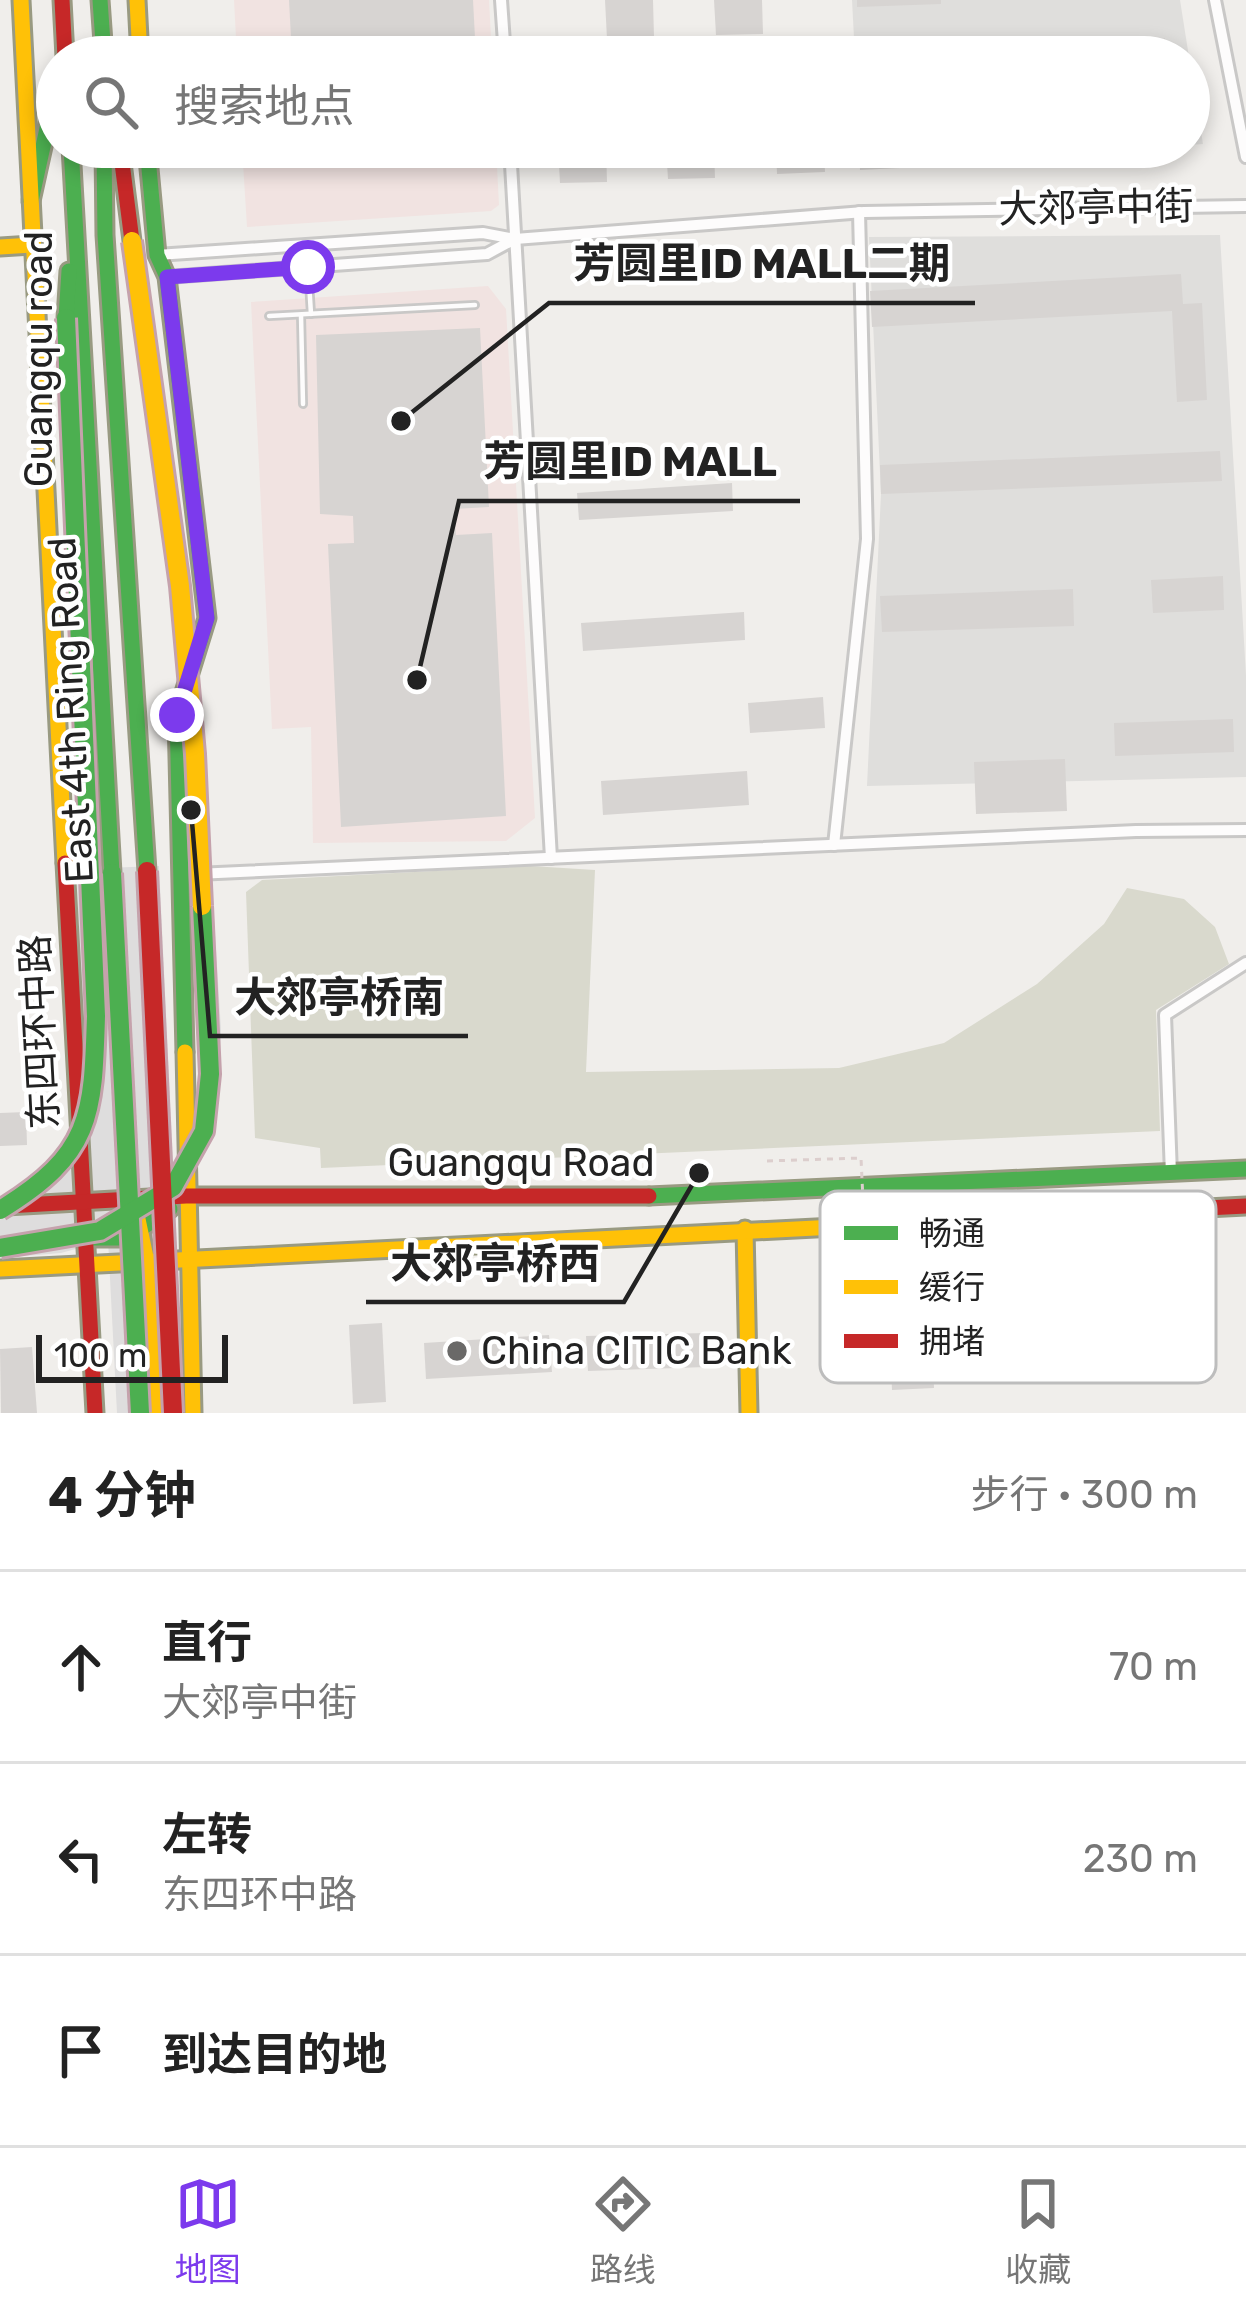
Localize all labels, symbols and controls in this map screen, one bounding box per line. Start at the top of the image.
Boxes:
search box [36,36,1210,168]
icon: search [78,69,144,135]
text: 搜索地点 [174,80,354,133]
street label: 大郊亭中街 [998,183,1194,233]
callout: 芳圆里ID MALL二期 [549,225,975,303]
street label: Guangqu road [16,231,62,487]
text: 芳圆里ID MALL二期 [573,239,951,289]
route start [281,240,335,294]
callout: 芳圆里ID MALL [459,423,800,501]
text: 芳圆里ID MALL [483,437,777,487]
street label: East 4th Ring Road [39,536,103,884]
route end [150,688,204,742]
street label: 东四环中路 [12,933,68,1131]
callout: 大郊亭桥南 [210,958,468,1036]
text: 大郊亭桥南 [234,973,444,1023]
street label: Guangqu Road [387,1140,655,1186]
legend [820,1191,1216,1383]
text: 畅通 [919,1214,985,1253]
callout: 大郊亭桥西 [366,1224,624,1302]
text: 大郊亭桥西 [390,1239,600,1289]
text: 缓行 [919,1268,985,1307]
text: 拥堵 [919,1322,985,1361]
place label: China CITIC Bank [481,1328,792,1374]
scale bar [36,1329,228,1382]
text: 100 m [54,1336,147,1375]
marker: China CITIC Bank [444,1338,470,1364]
text: 4 分钟 [48,1465,196,1526]
text: 步行 · 300 m [971,1472,1198,1518]
text: 直行 [162,1616,252,1669]
icon: ahead [48,1634,114,1700]
text: 70 m [1109,1644,1198,1690]
text: 大郊亭中街 [162,1680,357,1726]
text: 左转 [162,1808,252,1861]
icon: left [48,1826,114,1892]
text: 230 m [1083,1836,1198,1882]
text: 东四环中路 [162,1872,357,1918]
icon: arrive [48,2018,114,2084]
text: 到达目的地 [162,2028,387,2081]
tab: 地图 [175,2171,241,2291]
tab: 路线 [590,2171,656,2291]
tab: 收藏 [1005,2171,1071,2291]

